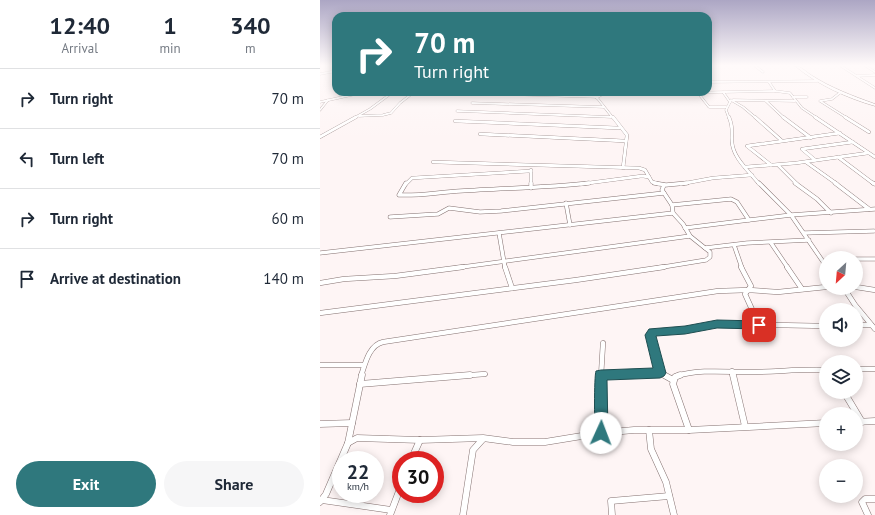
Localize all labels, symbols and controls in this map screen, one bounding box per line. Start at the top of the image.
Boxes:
text: 12:40 [49,10,110,41]
text: 1 [163,10,177,41]
text: 340 [230,10,271,41]
text: 70 m [414,24,475,61]
icon: right [348,28,400,80]
text: Arrival [62,40,98,57]
text: min [159,40,181,57]
text: m [245,40,256,57]
text: Turn right [414,60,489,83]
icon: right [16,88,38,110]
text: Turn right [50,89,113,108]
text: 70 m [271,89,304,108]
icon: left [16,148,38,170]
text: Turn left [50,149,104,168]
text: 70 m [271,149,304,168]
icon: right [16,208,38,230]
text: Turn right [50,209,113,228]
text: 60 m [271,209,304,228]
north arrow [819,251,863,295]
map controls [819,251,863,503]
icon: arrive [16,268,38,290]
text: Arrive at destination [50,269,181,288]
text: 140 m [263,269,304,288]
button: sound [819,303,863,347]
pin [742,308,776,342]
icon: arrive [748,314,770,336]
button: layers [819,355,863,399]
button: + [819,407,863,451]
position arrow [580,412,622,454]
speed limit sign: 30 [392,451,444,503]
text: 22 [347,459,369,485]
button: − [819,459,863,503]
button: Exit [16,461,156,507]
button: Share [164,461,304,507]
text: km/h [347,480,369,493]

